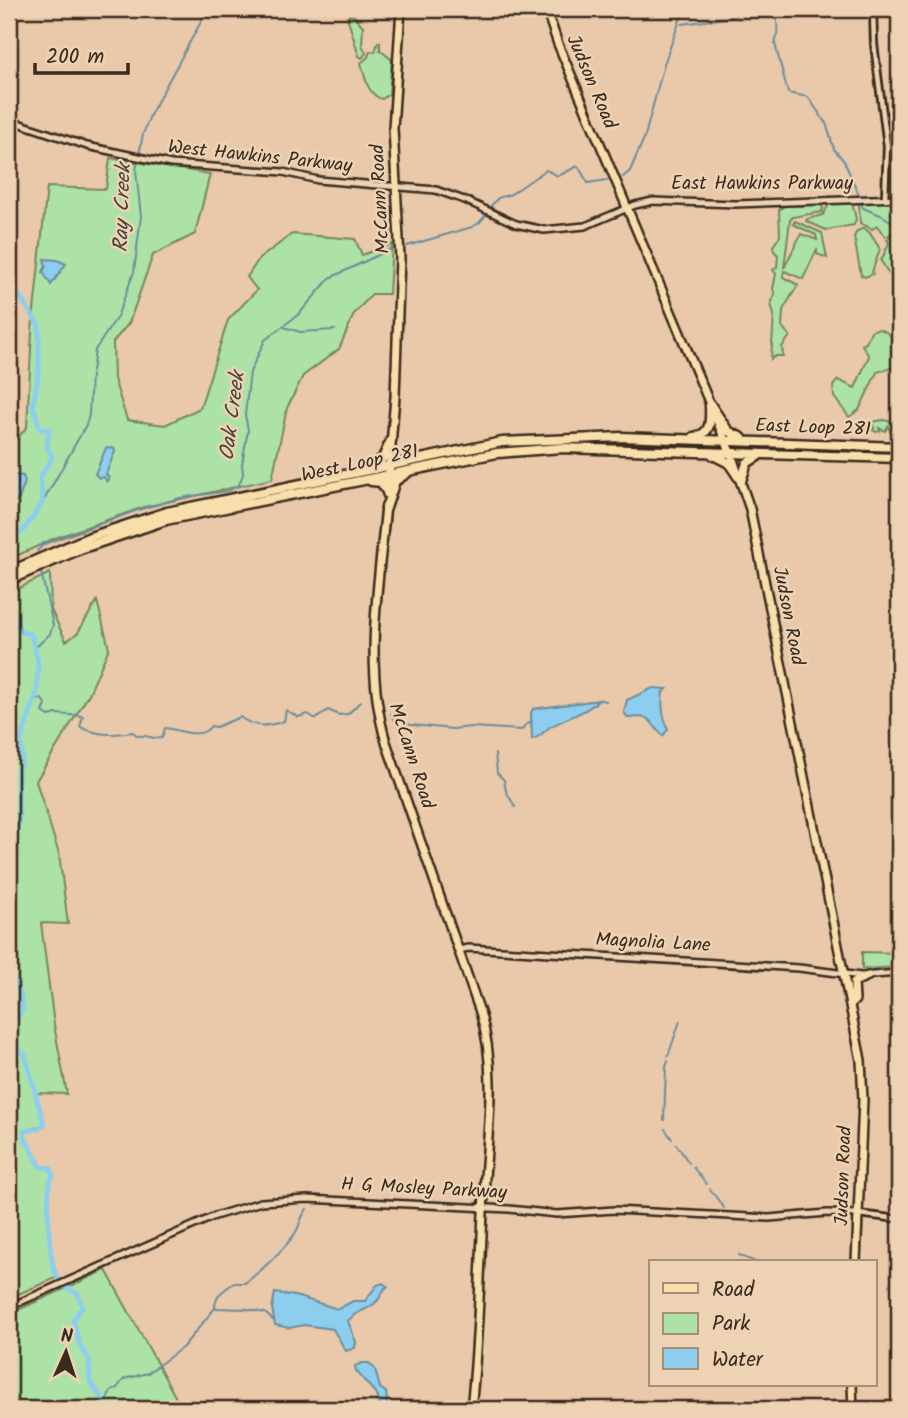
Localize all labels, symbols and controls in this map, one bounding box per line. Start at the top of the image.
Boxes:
street label: Judson Road [558,30,625,134]
scale bar [35,32,128,76]
text: 200 m [46,41,104,74]
street label: West Hawkins Parkway [166,132,355,182]
street label: McCann Road [363,143,399,255]
water label: Ray Creek [105,160,141,253]
street label: East Hawkins Parkway [671,169,854,199]
water label: Oak Creek [211,367,255,462]
street label: East Loop 281 [755,411,871,445]
street label: West Loop 281 [299,437,421,491]
street label: Judson Road [764,564,812,668]
street label: McCann Road [380,699,442,813]
street label: Magnolia Lane [595,925,712,961]
street label: Judson Road [827,1125,861,1227]
street label: H G Mosley Parkway [340,1170,509,1208]
legend [649,1260,876,1386]
text: Road [712,1274,755,1307]
text: Park [712,1308,750,1341]
north arrow [32,1316,102,1386]
text: N [60,1322,74,1352]
text: Water [712,1344,764,1377]

